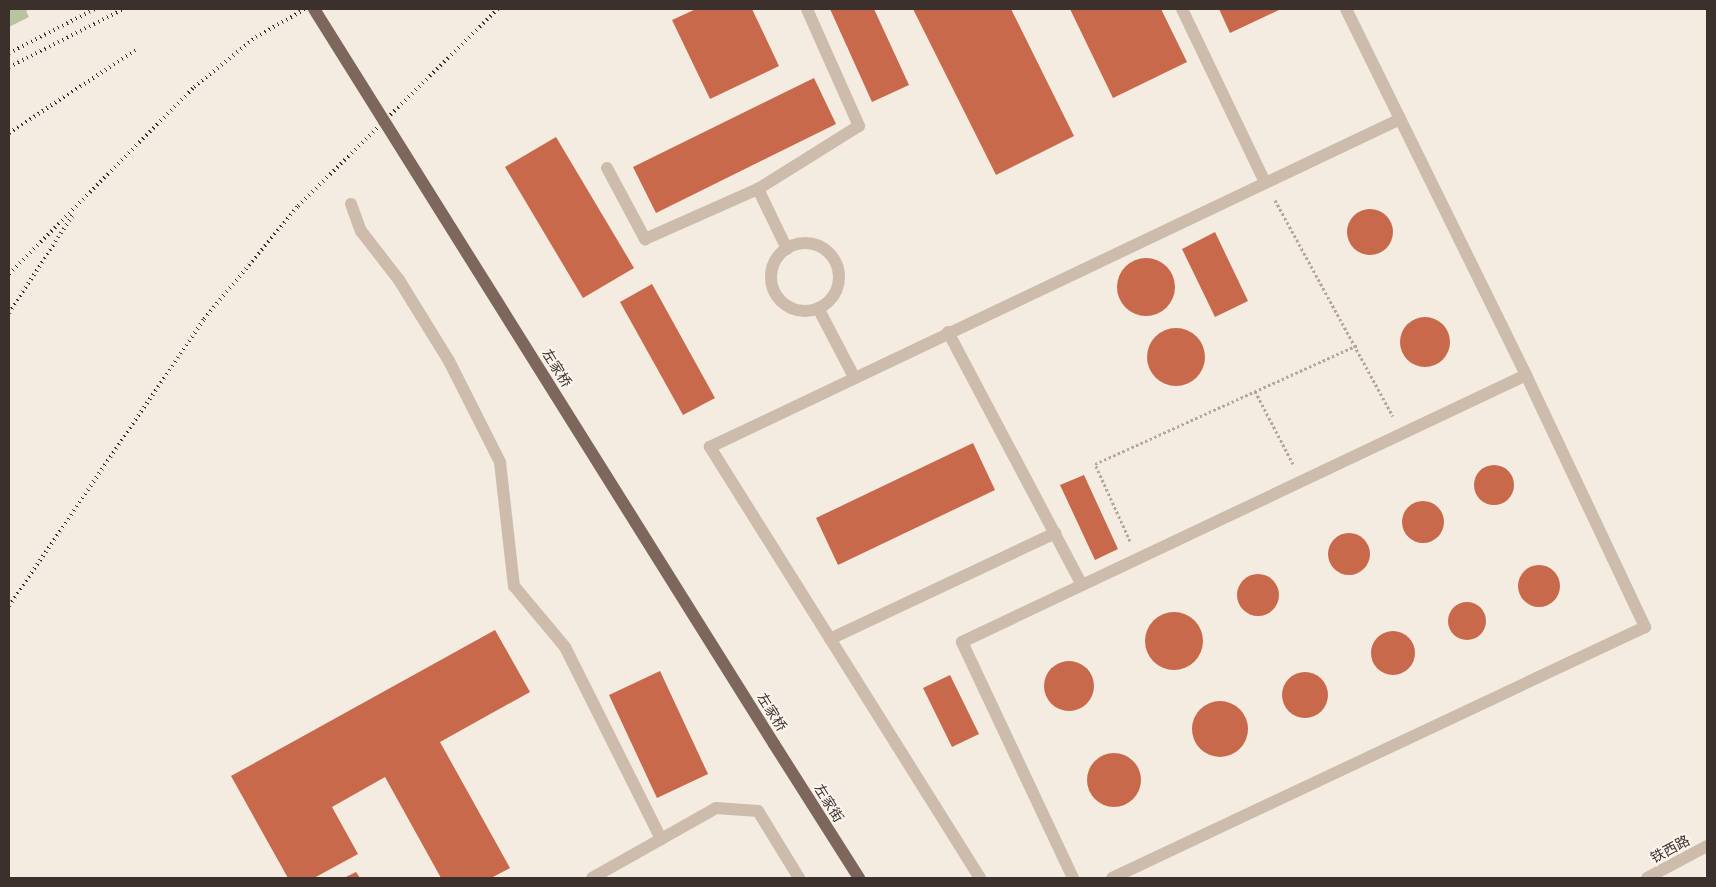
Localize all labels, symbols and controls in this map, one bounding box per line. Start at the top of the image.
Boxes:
street label: 左家桥 [539,346,575,390]
street label: 左家桥 [754,690,790,734]
street label: 左家街 [811,781,847,825]
street label: 铁西路 [1648,832,1692,866]

